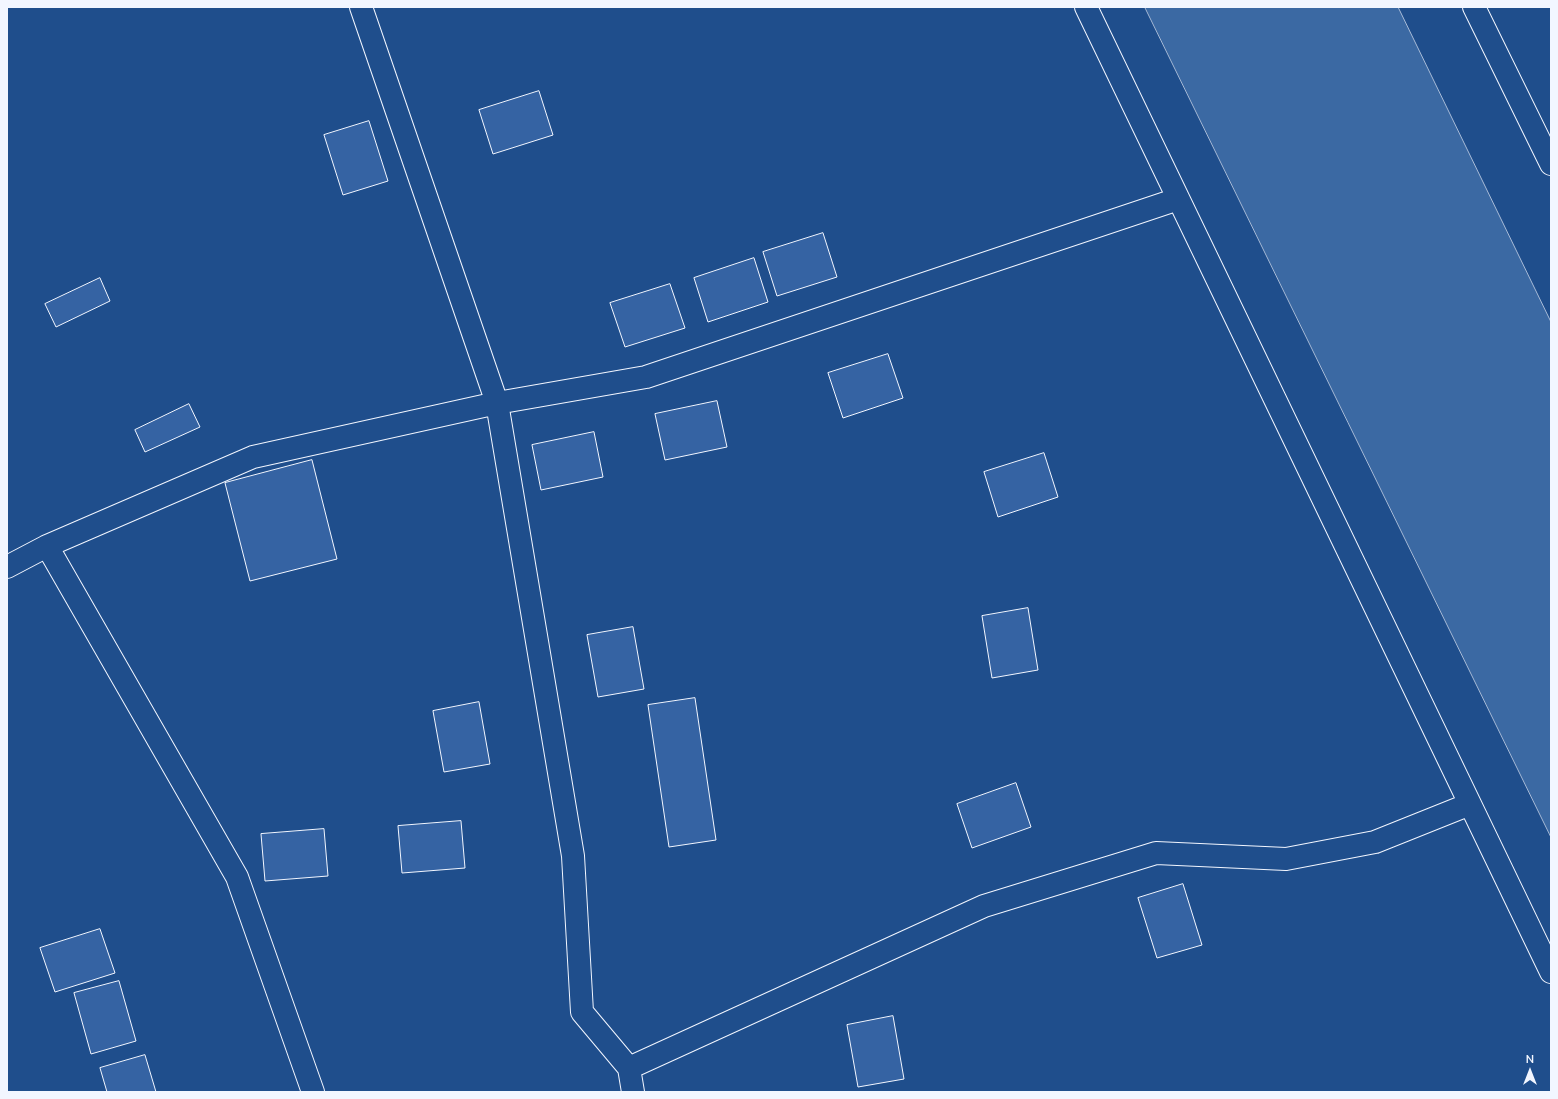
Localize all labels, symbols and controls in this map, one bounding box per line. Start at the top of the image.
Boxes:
north arrow [1510,1051,1550,1091]
text: N [1526,1052,1534,1066]

